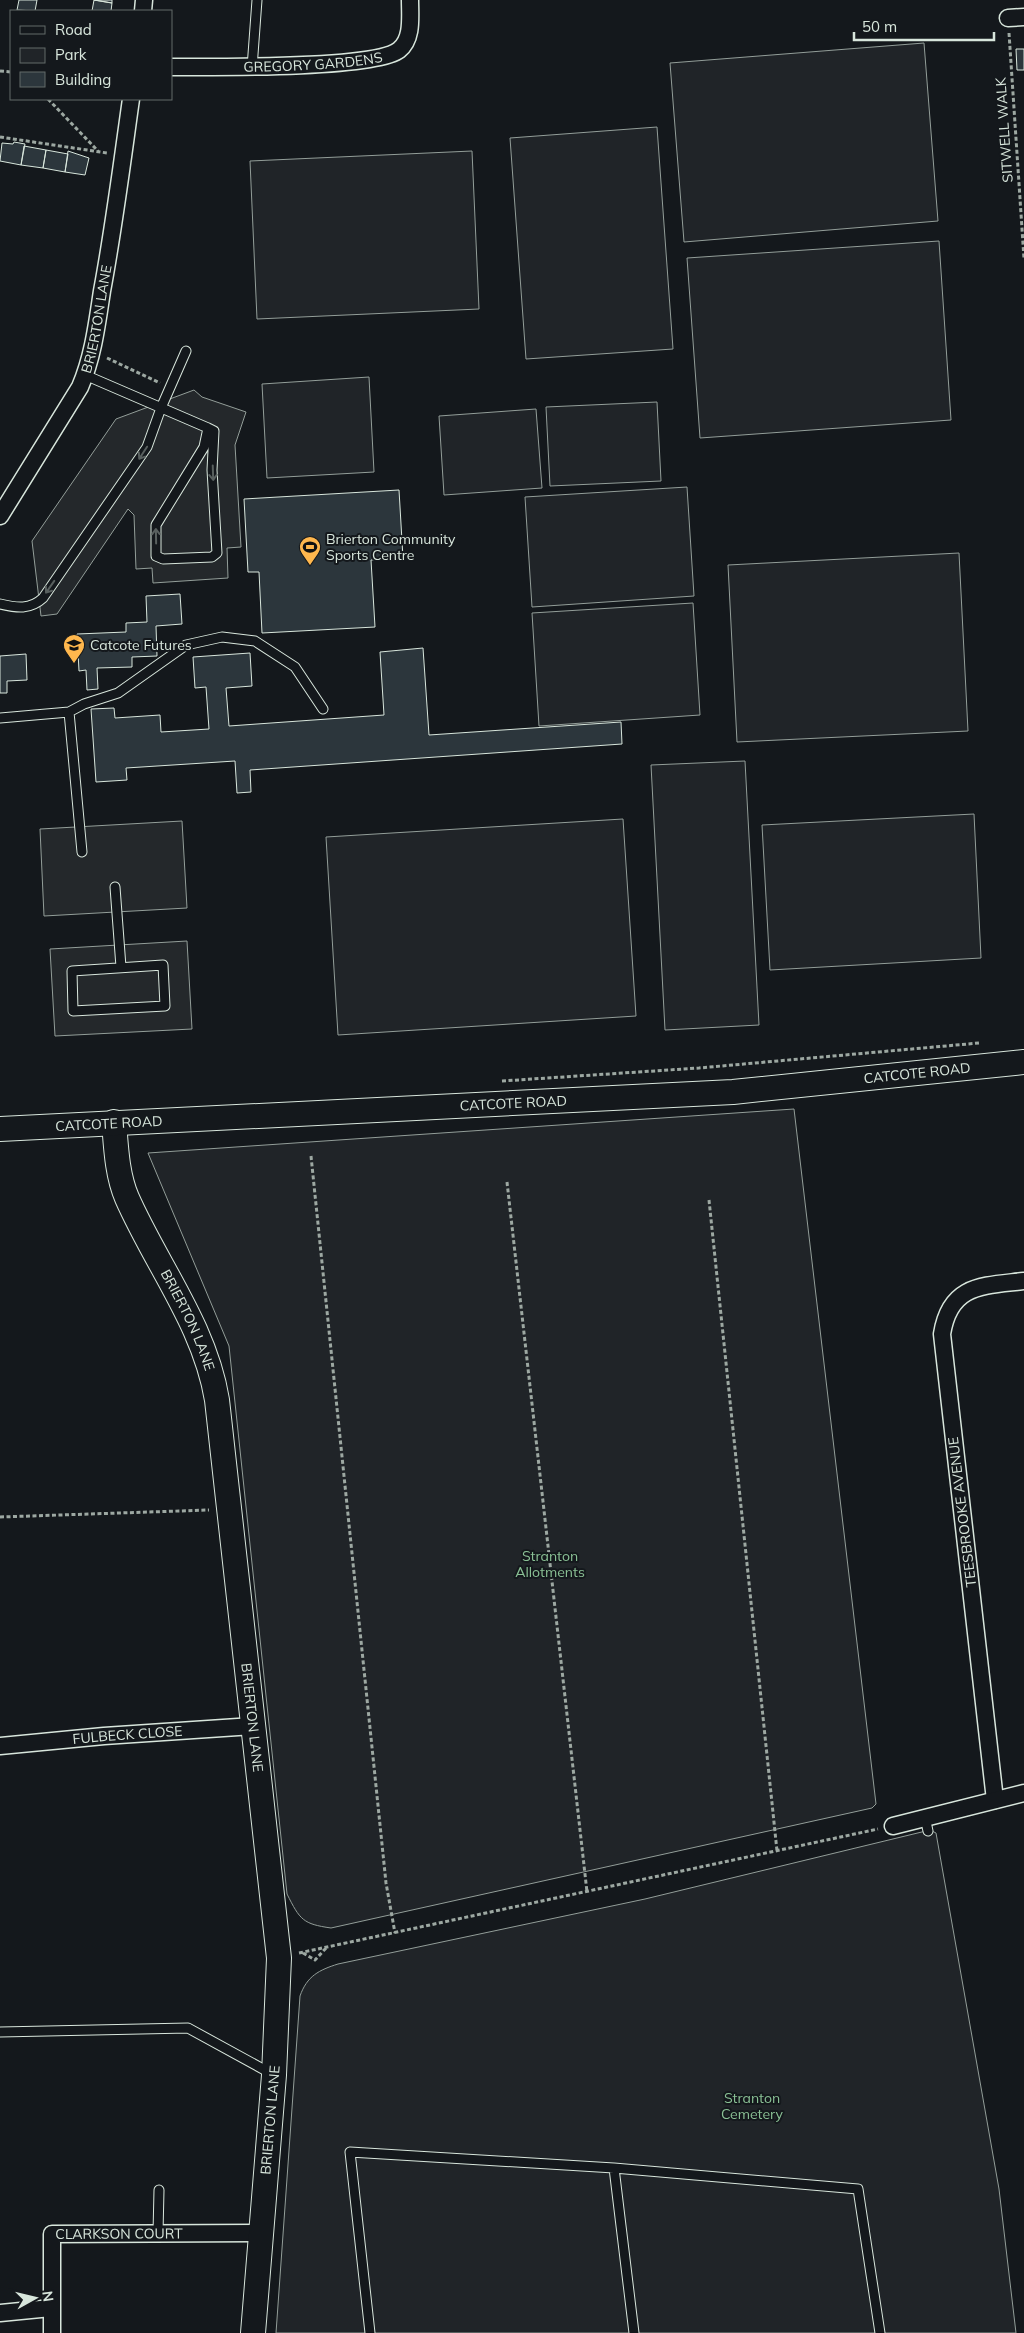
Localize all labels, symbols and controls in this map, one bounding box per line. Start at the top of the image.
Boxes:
legend [10,10,172,100]
scale bar [854,10,994,42]
text: 50 m [862,17,897,36]
text: Road [55,20,92,39]
text: Park [55,45,87,64]
street label: GREGORY GARDENS [243,48,384,76]
text: Building [55,70,111,89]
street label: SITWELL WALK [991,76,1017,183]
street label: BRIERTON LANE [77,264,116,375]
one-way arrow [137,446,148,460]
one-way arrow [208,465,217,481]
one-way arrow [151,529,161,545]
place label: Brierton Community Sports Centre [326,530,456,564]
sports icon: Brierton Community Sports Centre [298,535,322,566]
one-way arrow [45,580,55,594]
school or university icon: Catcote Futures [62,633,86,664]
place label: Catcote Futures [90,636,192,654]
street label: CATCOTE ROAD [863,1059,971,1087]
street label: CATCOTE ROAD [459,1091,567,1115]
street label: CATCOTE ROAD [55,1112,163,1135]
street label: BRIERTON LANE [157,1266,219,1373]
street label: TEESBROOKE AVENUE [944,1436,980,1588]
park label: Stranton Allotments [515,1547,585,1581]
street label: BRIERTON LANE [237,1662,267,1773]
street label: FULBECK CLOSE [72,1722,183,1748]
street label: BRIERTON LANE [256,2065,284,2175]
park label: Stranton Cemetery [721,2089,784,2123]
street label: CLARKSON COURT [55,2224,183,2243]
north arrow [10,2273,60,2323]
text: N [38,2290,58,2303]

